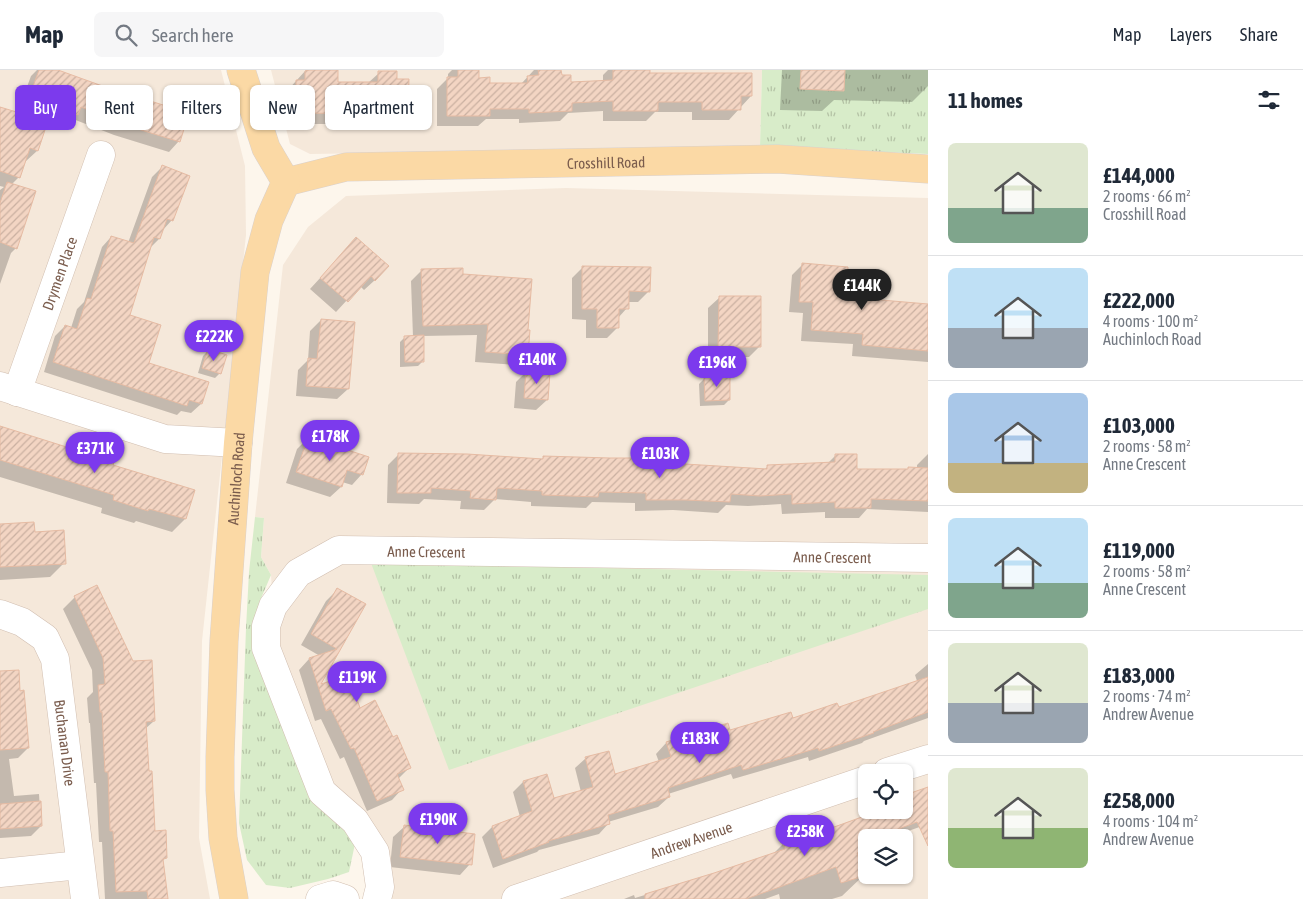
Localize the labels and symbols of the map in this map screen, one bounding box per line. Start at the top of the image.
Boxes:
street label: Crosshill Road [567,153,645,171]
street label: Drymen Place [38,234,80,312]
pin: £144K [827,268,897,311]
pin: £222K [179,320,249,362]
pin: £140K [502,342,572,385]
pin: £196K [682,346,752,388]
pin: £178K [295,420,365,462]
pin: £371K [60,432,130,474]
street label: Auchinloch Road [224,432,248,525]
pin: £103K [625,436,695,479]
street label: Anne Crescent [387,542,465,560]
street label: Anne Crescent [793,548,871,566]
pin: £119K [322,660,392,703]
street label: Buchanan Drive [52,698,79,787]
pin: £183K [665,722,735,764]
pin: £190K [403,802,473,845]
pin: £258K [770,814,840,857]
street label: Andrew Avenue [648,818,735,861]

